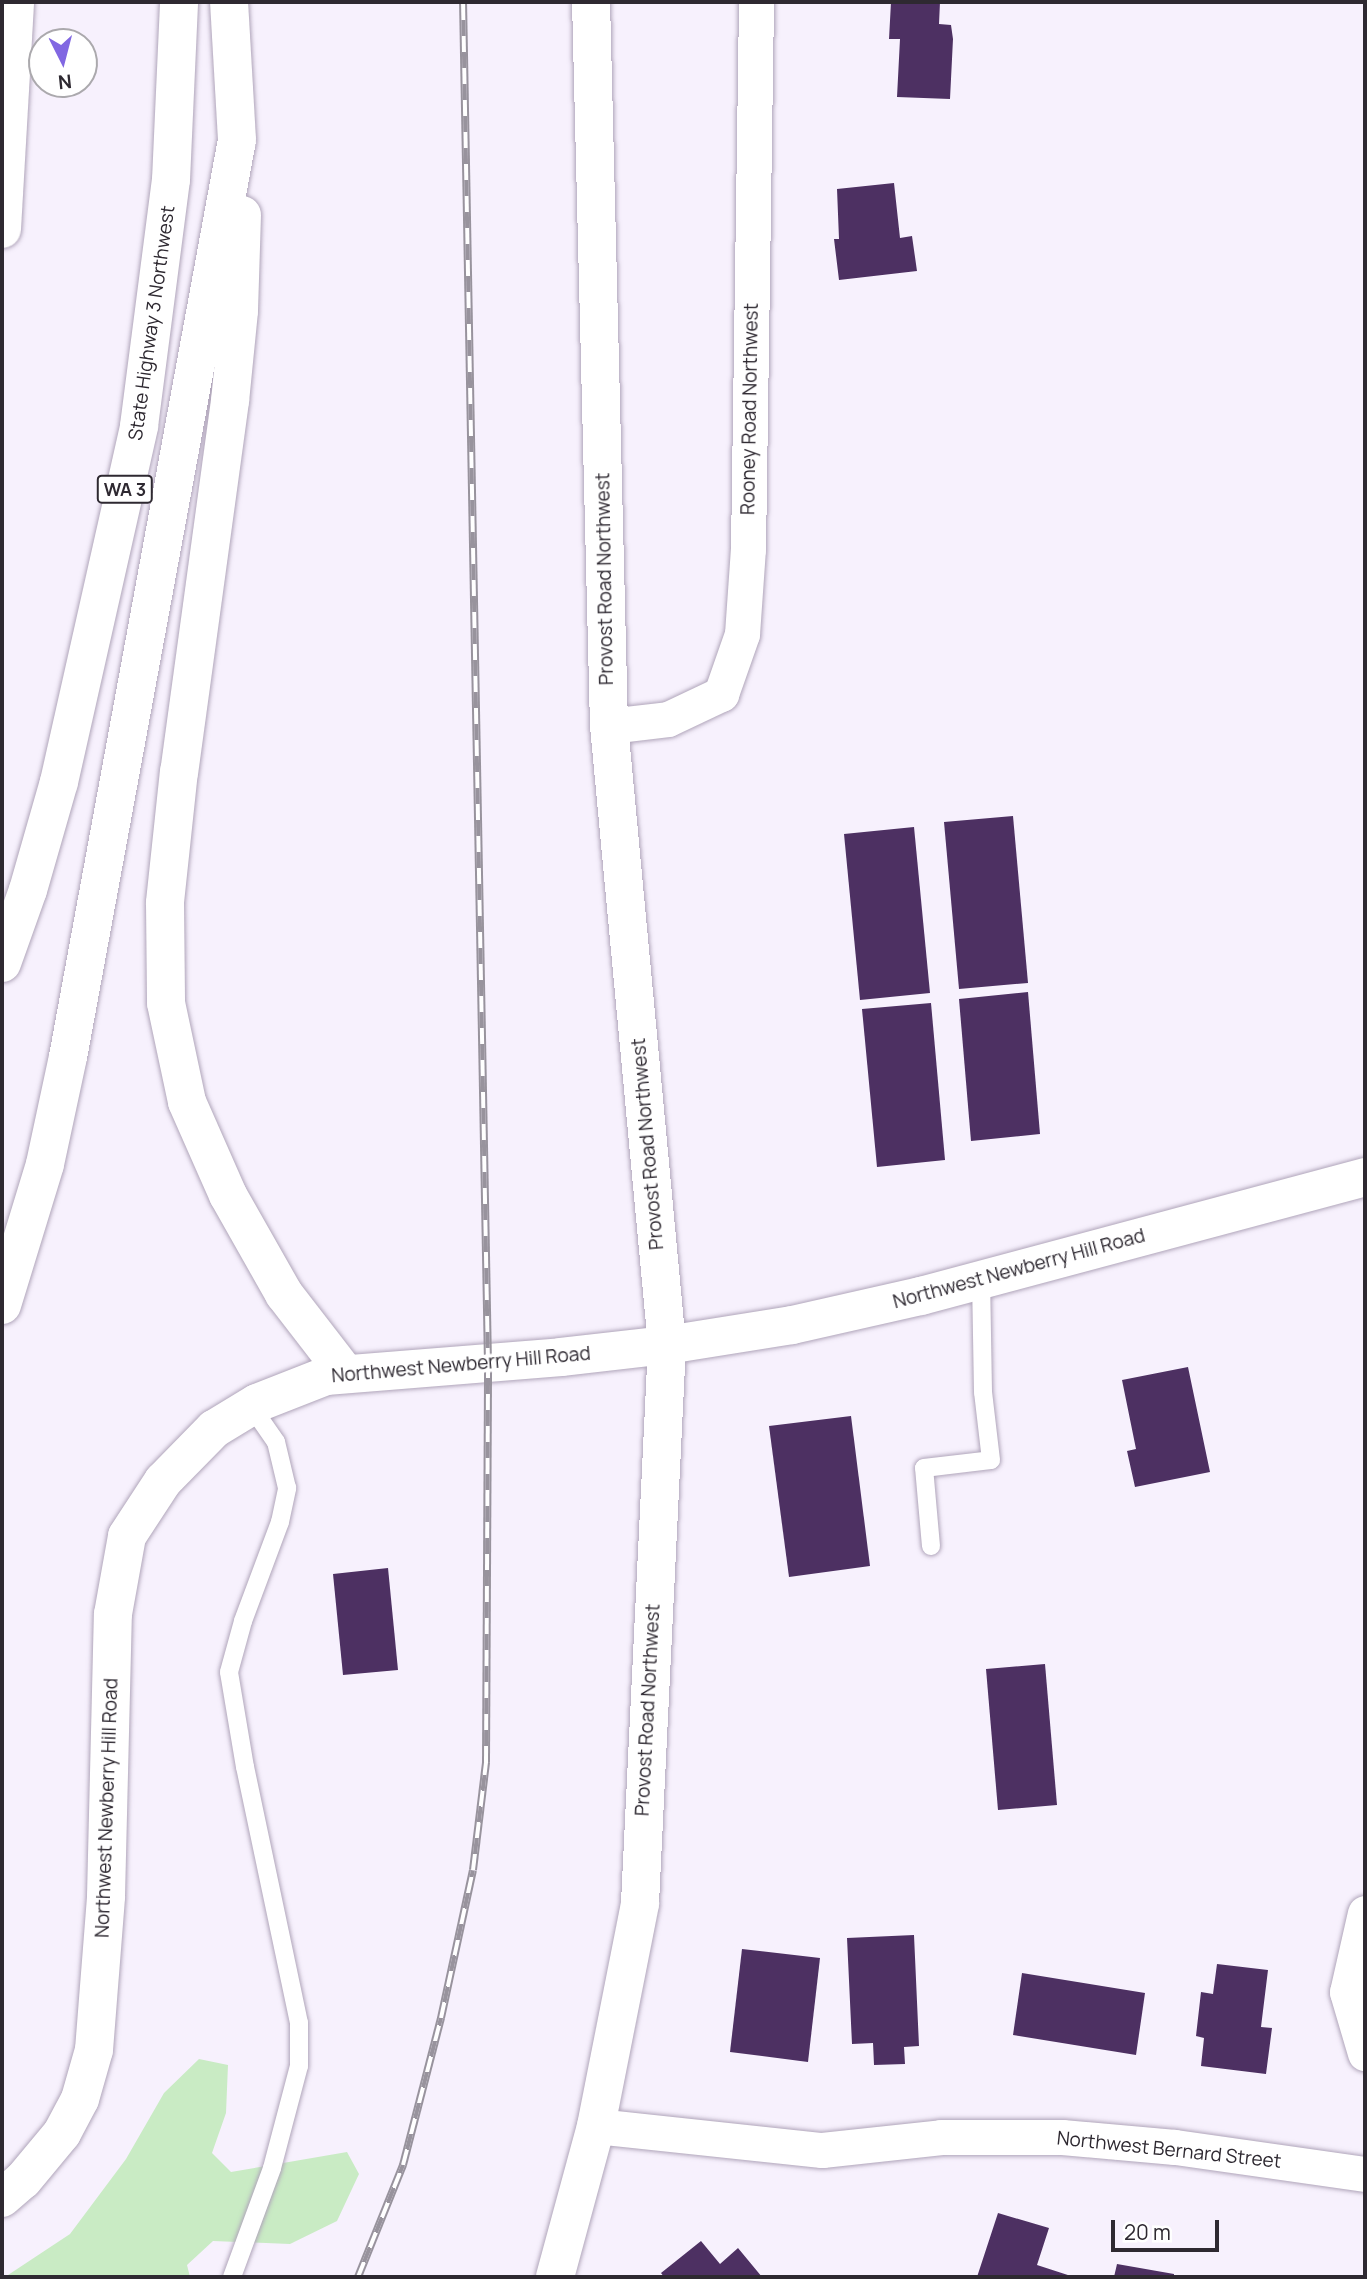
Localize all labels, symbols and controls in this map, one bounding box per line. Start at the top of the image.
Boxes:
north arrow [28,28,98,98]
text: N [57,68,73,96]
street label: State Highway 3 Northwest [124,204,180,442]
street label: Rooney Road Northwest [737,303,763,515]
street label: Provost Road Northwest [592,473,618,685]
road number: WA 3 [95,475,155,504]
street label: Provost Road Northwest [627,1037,669,1251]
street label: Northwest Newberry Hill Road [891,1224,1147,1314]
street label: Northwest Newberry Hill Road [331,1342,591,1388]
street label: Provost Road Northwest [631,1603,665,1817]
street label: Northwest Newberry Hill Road [91,1678,123,1938]
street label: Northwest Bernard Street [1056,2127,1282,2173]
scale bar [1115,2206,1224,2250]
text: 20 m [1124,2218,1171,2246]

